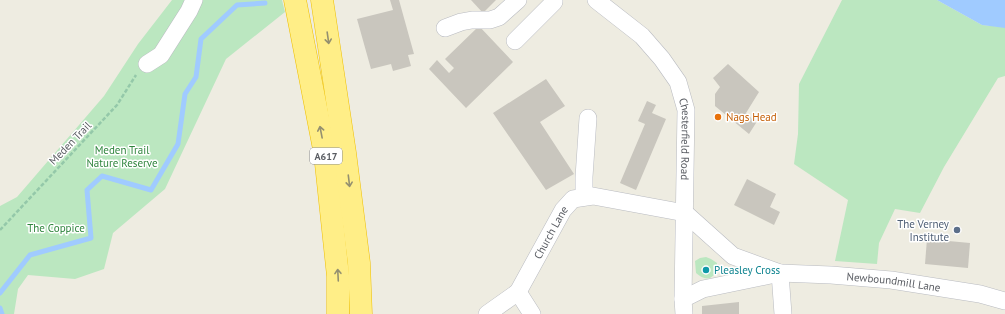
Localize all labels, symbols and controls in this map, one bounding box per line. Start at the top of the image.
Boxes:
one-way arrow [324,32,332,45]
street label: Chesterfield Road [676,96,693,180]
place label: Nags Head [726,110,777,124]
marker: Nags Head [713,112,723,122]
street label: Meden Trail [46,118,95,168]
one-way arrow [317,126,325,139]
park label: Meden Trail Nature Reserve [86,143,158,170]
road number: A617 [310,148,342,164]
one-way arrow [345,174,353,187]
street label: Church Lane [530,202,571,261]
place label: The Verney Institute [897,217,950,244]
park label: The Coppice [27,221,85,235]
marker: The Verney Institute [952,225,962,235]
place label: Pleasley Cross [714,263,781,277]
marker: Pleasley Cross [701,265,711,275]
one-way arrow [334,269,342,282]
street label: Newboundmill Lane [846,269,942,295]

